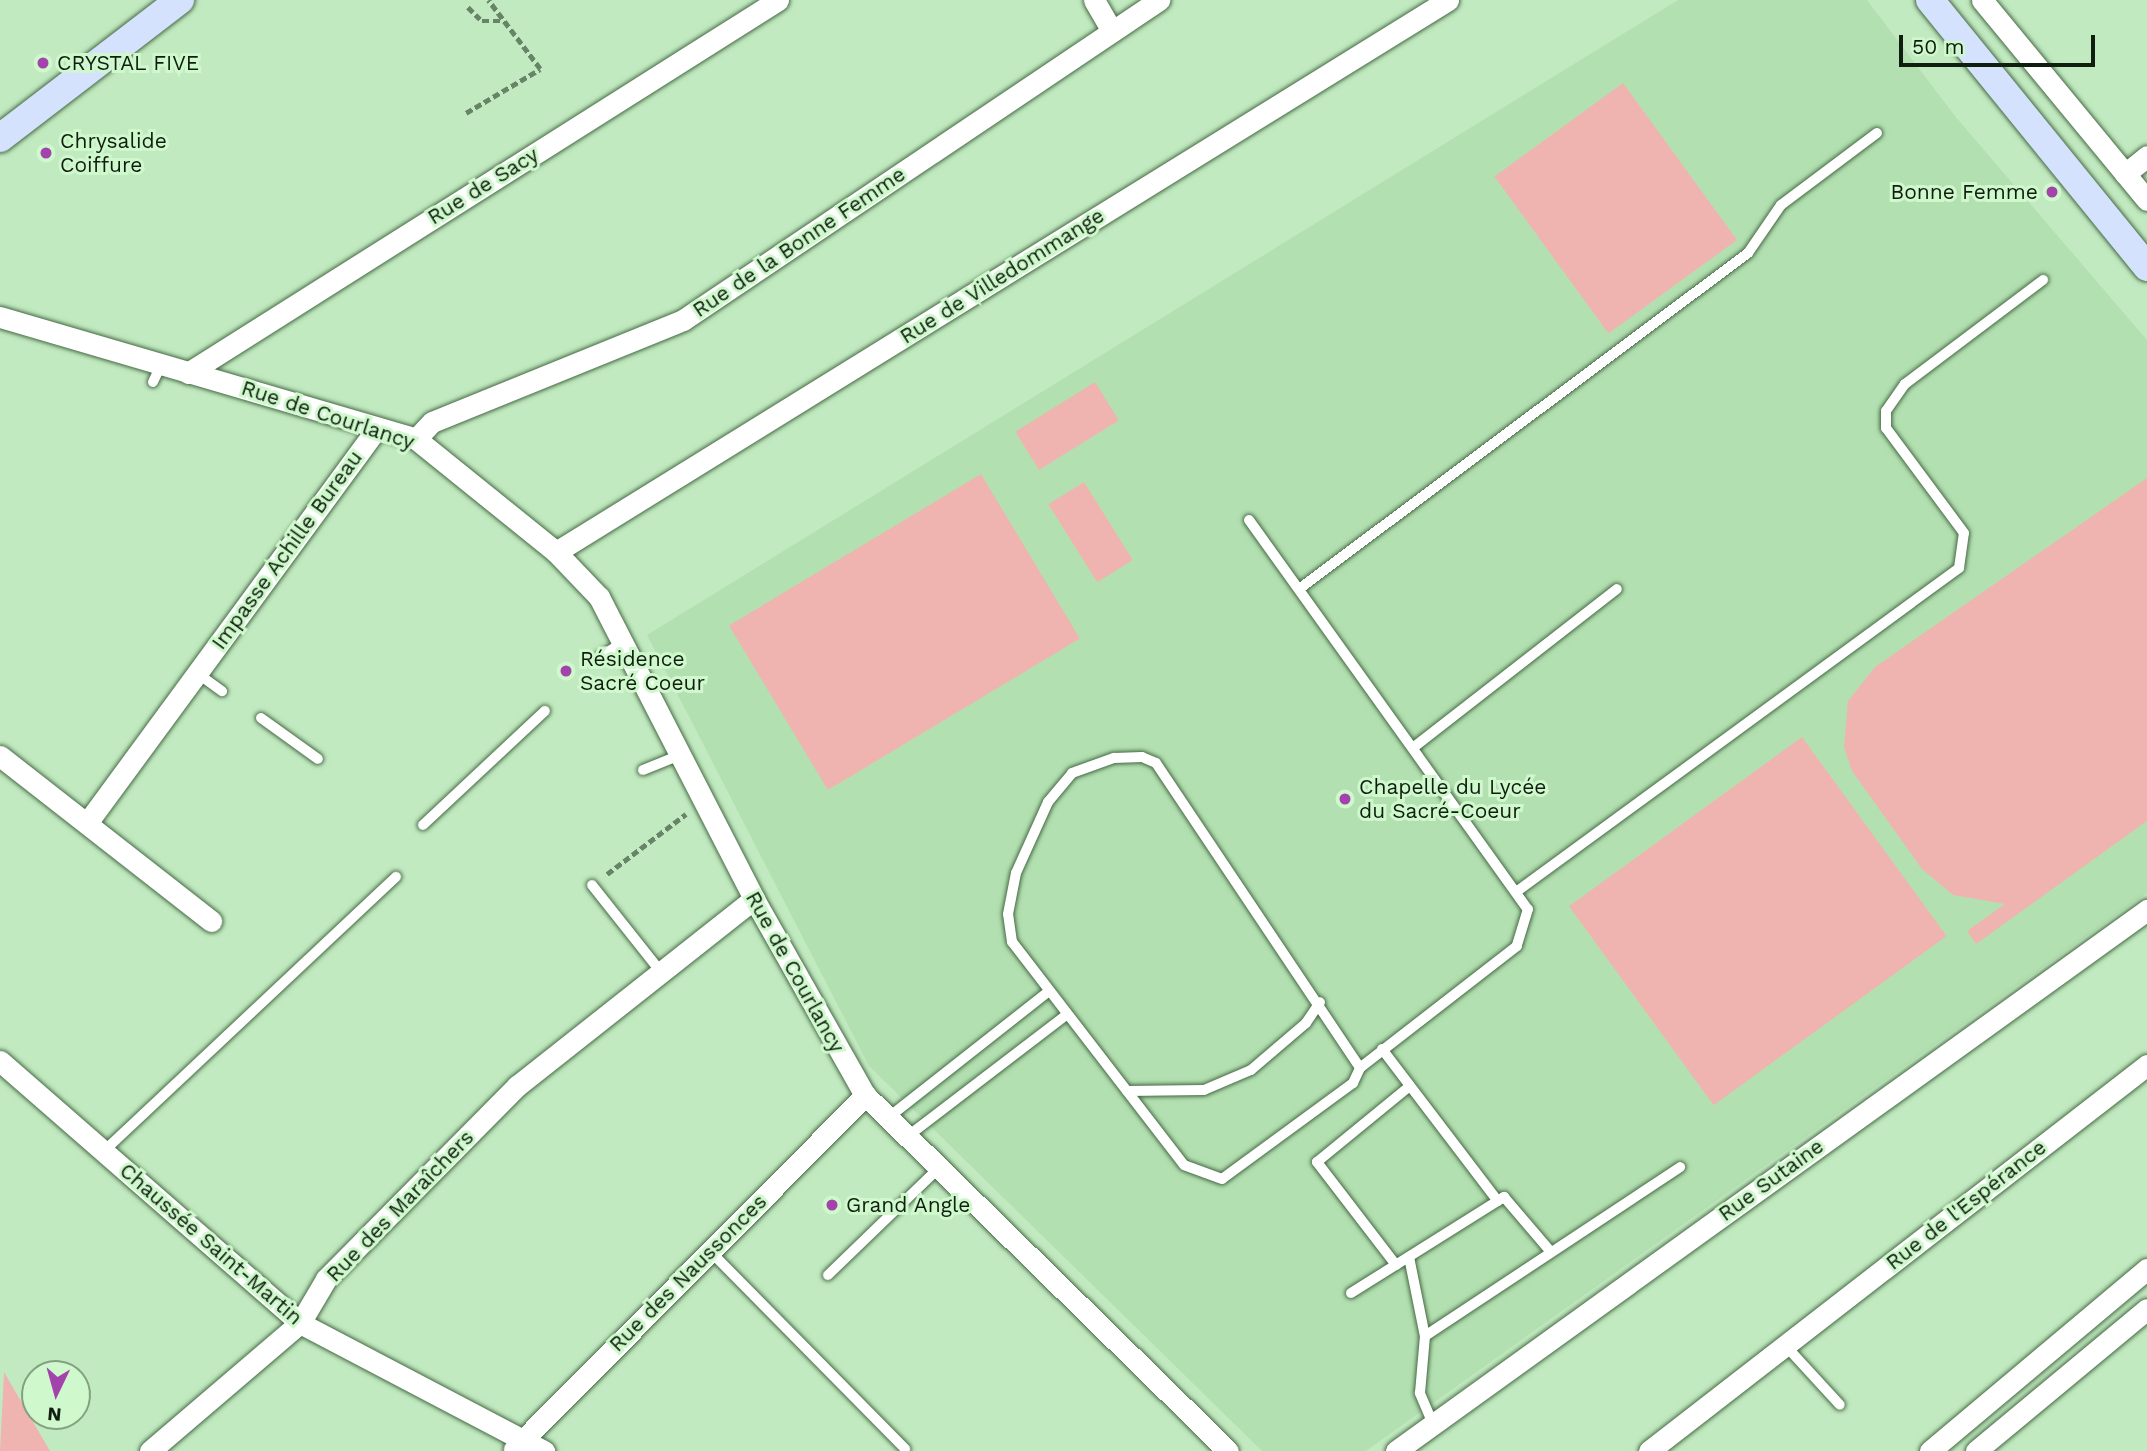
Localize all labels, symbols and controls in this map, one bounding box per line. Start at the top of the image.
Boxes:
scale bar [1902,21,2098,65]
text: 50 m [1912,34,1964,59]
place label: CRYSTAL FIVE [57,50,200,76]
marker: CRYSTAL FIVE [35,55,51,71]
place label: Chrysalide Coiffure [60,128,167,178]
street label: Rue de Sacy [423,142,543,230]
marker: Chrysalide Coiffure [38,145,54,161]
street label: Rue de la Bonne Femme [688,161,910,323]
place label: Bonne Femme [1890,179,2038,205]
marker: Bonne Femme [2044,184,2060,200]
street label: Rue de Villedommange [895,203,1109,349]
street label: Rue de Courlancy [238,375,418,455]
street label: Impasse Achille Bureau [206,445,368,655]
place label: Résidence Sacré Coeur [580,646,705,696]
marker: Résidence Sacré Coeur [558,663,574,679]
place label: Chapelle du Lycée du Sacré-Coeur [1359,774,1546,824]
marker: Chapelle du Lycée du Sacré-Coeur [1337,791,1353,807]
street label: Rue de Courlancy [740,887,850,1057]
street label: Rue des Maraîchers [321,1125,479,1287]
street label: Rue Sutaine [1714,1133,1828,1227]
street label: Rue de l'Espérance [1881,1135,2051,1275]
street label: Chaussée Saint-Martin [115,1158,307,1330]
street label: Rue des Naussonces [604,1189,772,1357]
place label: Grand Angle [846,1192,971,1218]
marker: Grand Angle [824,1197,840,1213]
north arrow [21,1360,91,1430]
text: N [46,1402,62,1426]

